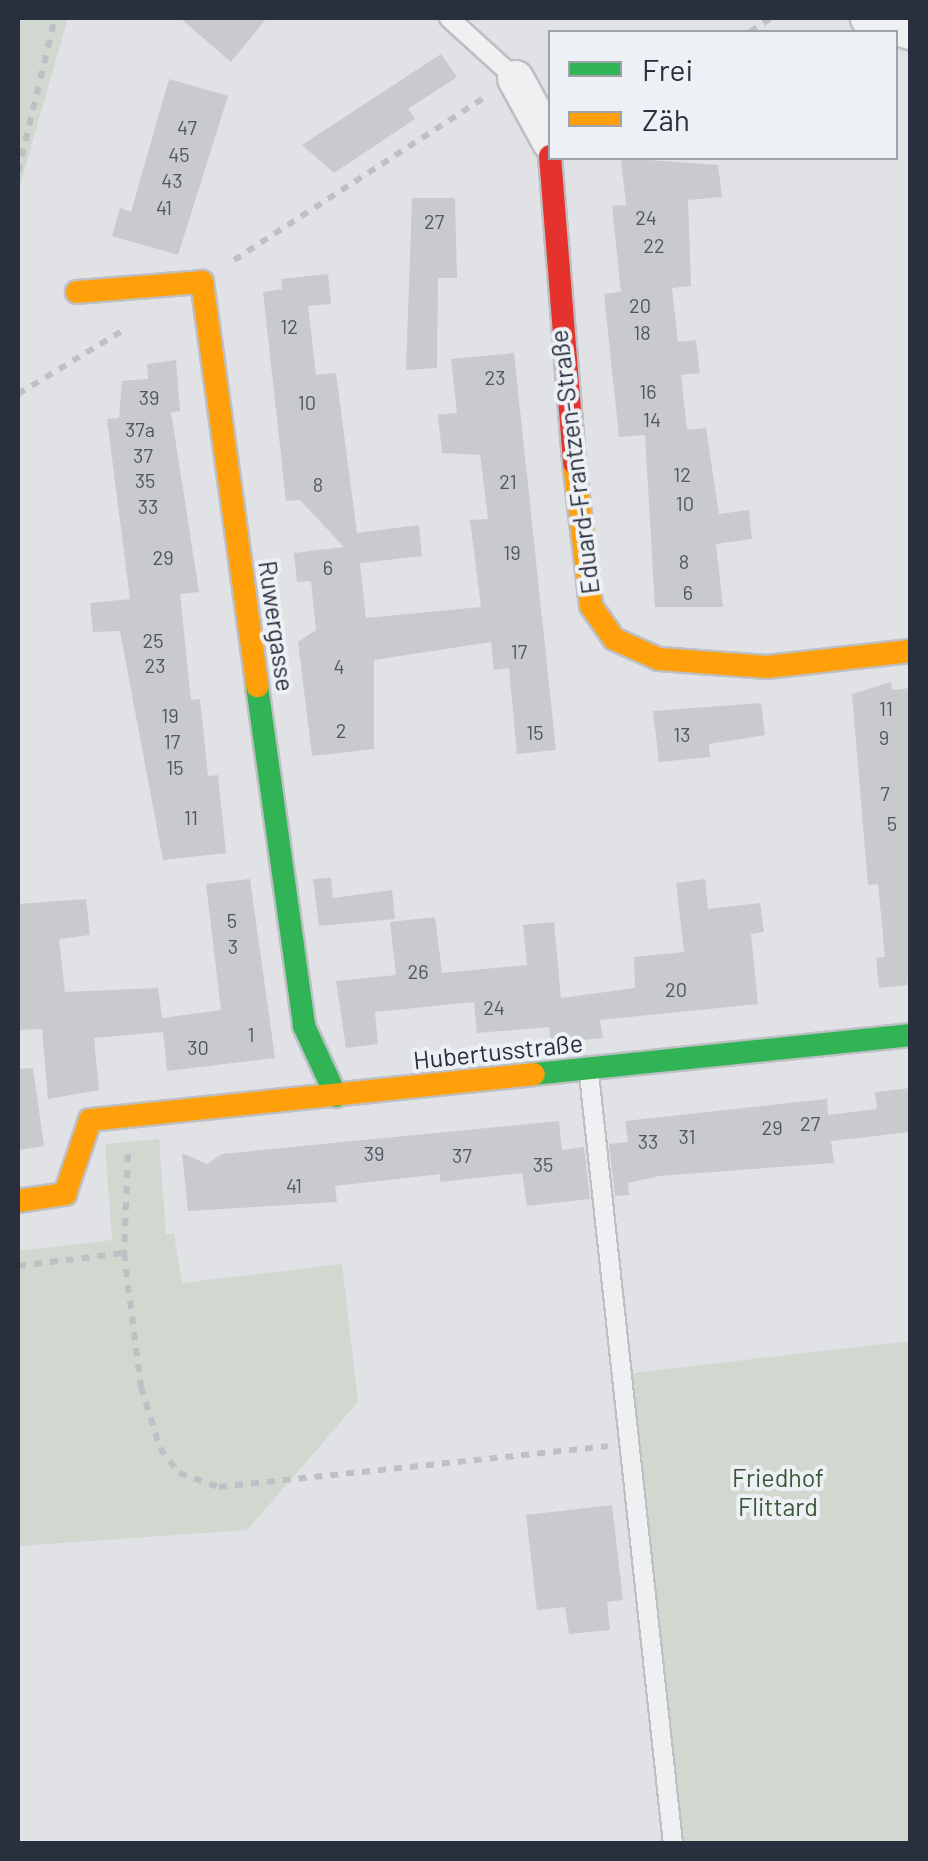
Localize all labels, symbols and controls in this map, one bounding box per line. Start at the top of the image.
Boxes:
legend [548,30,898,160]
text: Frei [642,51,693,87]
text: Zäh [642,101,690,137]
house number: 47 [177,115,197,139]
house number: 45 [168,142,190,166]
house number: 43 [161,168,183,192]
house number: 41 [156,195,172,219]
house number: 24 [635,205,657,229]
house number: 27 [424,209,444,233]
house number: 22 [643,233,665,257]
house number: 20 [629,293,651,317]
house number: 12 [280,314,298,338]
house number: 18 [633,320,651,344]
street label: Eduard-Frantzen-Straße [543,328,605,596]
house number: 23 [485,365,505,389]
house number: 16 [639,379,657,403]
house number: 39 [139,385,159,409]
house number: 10 [298,390,316,414]
house number: 14 [643,407,661,431]
house number: 37a [125,417,155,441]
house number: 37 [133,443,153,467]
house number: 12 [673,462,691,486]
house number: 35 [135,468,155,492]
house number: 21 [499,469,517,493]
house number: 8 [313,472,323,496]
house number: 10 [676,491,694,515]
house number: 33 [138,494,158,518]
house number: 19 [503,540,521,564]
house number: 29 [152,545,174,569]
house number: 8 [679,549,689,573]
house number: 6 [323,555,333,579]
street label: Ruwergasse [253,559,301,693]
house number: 6 [683,580,693,604]
house number: 25 [143,628,163,652]
house number: 17 [511,639,527,663]
house number: 23 [145,653,165,677]
house number: 4 [333,654,345,678]
house number: 11 [879,696,893,720]
house number: 19 [161,703,179,727]
house number: 2 [336,718,346,742]
house number: 15 [526,720,544,744]
house number: 13 [673,722,691,746]
house number: 9 [879,725,889,749]
house number: 17 [164,729,180,753]
house number: 15 [166,755,184,779]
house number: 7 [880,781,890,805]
house number: 11 [184,805,198,829]
house number: 5 [887,811,897,835]
house number: 5 [227,908,237,932]
house number: 3 [228,934,238,958]
house number: 26 [407,959,429,983]
house number: 20 [665,977,687,1001]
house number: 24 [483,995,505,1019]
house number: 1 [248,1022,254,1046]
street label: Hubertusstraße [412,1027,584,1075]
house number: 30 [187,1035,209,1059]
house number: 27 [800,1111,820,1135]
house number: 29 [761,1115,783,1139]
house number: 31 [678,1124,696,1148]
house number: 33 [638,1129,658,1153]
house number: 39 [364,1141,384,1165]
house number: 37 [452,1143,472,1167]
house number: 35 [533,1152,553,1176]
house number: 41 [286,1173,302,1197]
park label: Friedhof Flittard [732,1463,824,1522]

